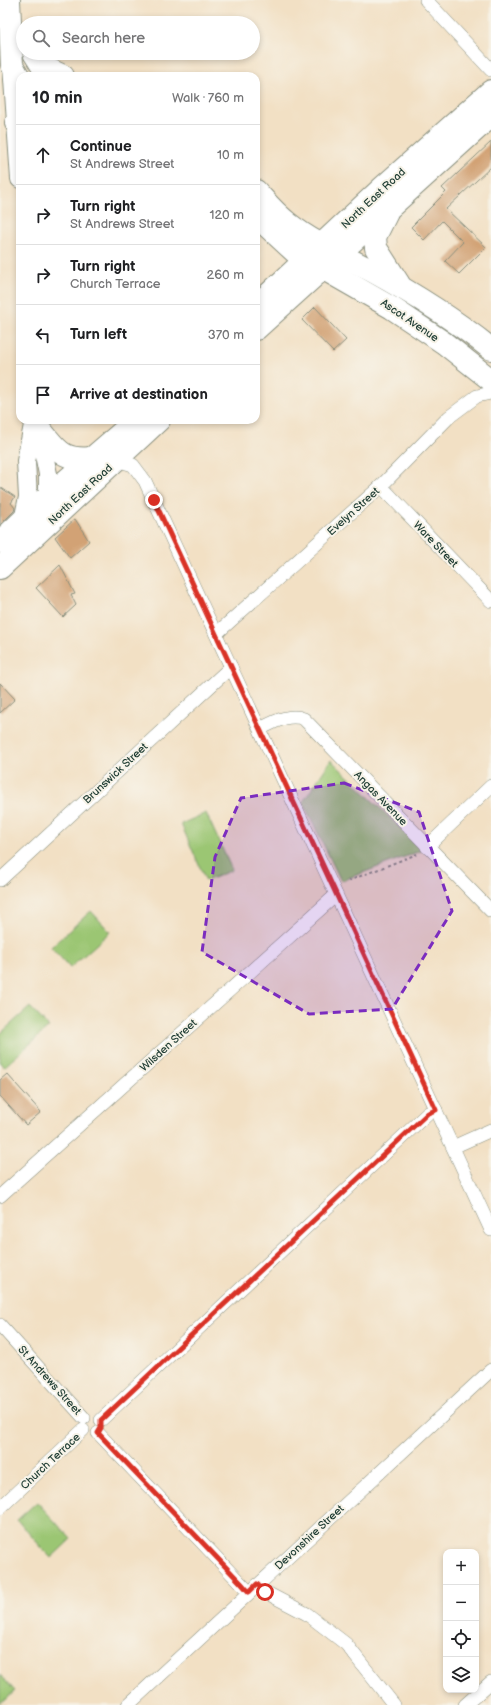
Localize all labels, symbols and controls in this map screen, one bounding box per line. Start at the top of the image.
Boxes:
search box [16,16,260,60]
icon: search [30,27,52,49]
text: Search here [62,29,145,48]
text: 10 min [32,88,83,108]
text: Walk · 760 m [172,90,244,106]
text: Continue [70,137,132,156]
icon: ahead [32,144,54,166]
text: 10 m [217,147,244,163]
text: St Andrews Street [70,156,174,172]
street label: North East Road [339,165,408,231]
text: Turn right [70,197,135,216]
icon: right [32,204,54,226]
text: 120 m [209,207,244,223]
text: St Andrews Street [70,216,174,232]
text: Turn right [70,257,135,276]
icon: right [32,264,54,286]
text: 260 m [206,267,244,283]
text: Church Terrace [70,276,161,292]
street label: Ascot Avenue [378,296,442,345]
icon: left [32,324,54,346]
text: Turn left [70,325,127,344]
text: 370 m [208,327,244,343]
icon: arrive [32,384,54,406]
text: Arrive at destination [70,385,208,404]
street label: North East Road [46,461,115,527]
street label: Evelyn Street [325,484,382,538]
route end [145,491,163,509]
street label: Ware Street [411,519,461,570]
street label: Brunswick Street [80,740,151,807]
street label: Angas Avenue [351,768,410,829]
street label: Wilsden Street [137,1016,200,1074]
street label: St Andrews Street [15,1343,84,1418]
street label: Church Terrace [18,1430,83,1492]
street label: Devonshire Street [272,1502,347,1573]
map controls [443,1549,479,1693]
button: + [443,1549,479,1585]
route start [256,1583,274,1601]
button: − [443,1585,479,1621]
button: locate [443,1621,479,1657]
button: layers [443,1657,479,1693]

